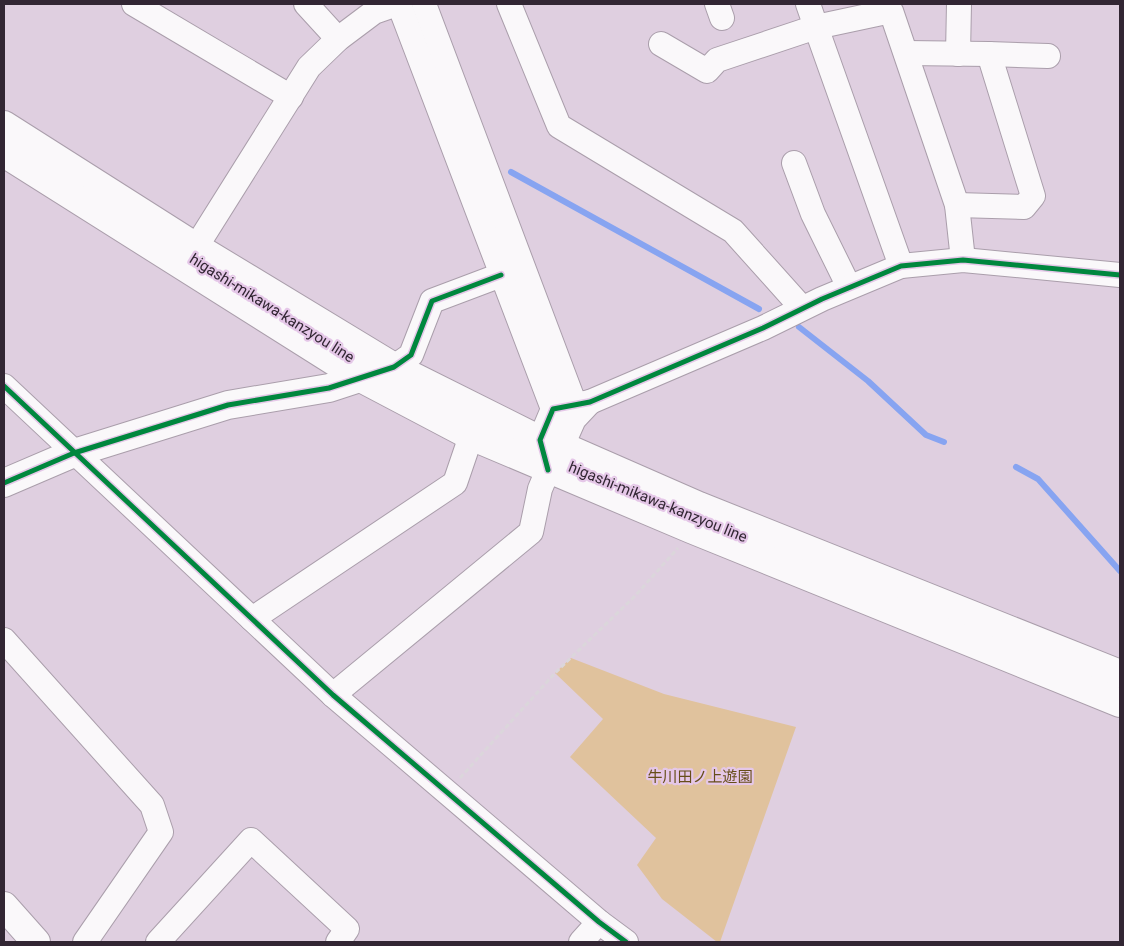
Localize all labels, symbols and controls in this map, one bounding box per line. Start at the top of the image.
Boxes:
street label: higashi-mikawa-kanzyou line [186,250,358,366]
street label: higashi-mikawa-kanzyou line [566,458,750,546]
park label: 牛川田ノ上遊園 [647,768,753,786]

